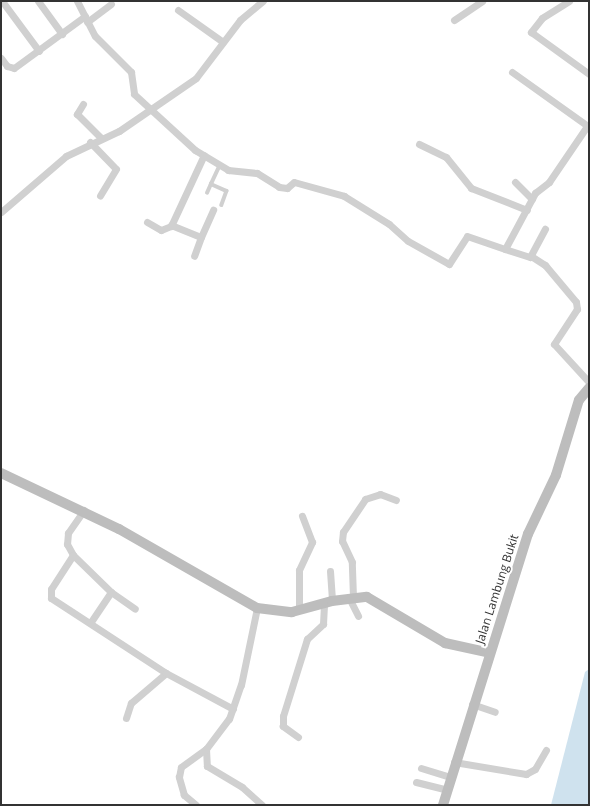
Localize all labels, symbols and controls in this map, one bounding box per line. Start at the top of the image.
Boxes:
street label: Jalan Lambung Bukit [472,532,522,646]

